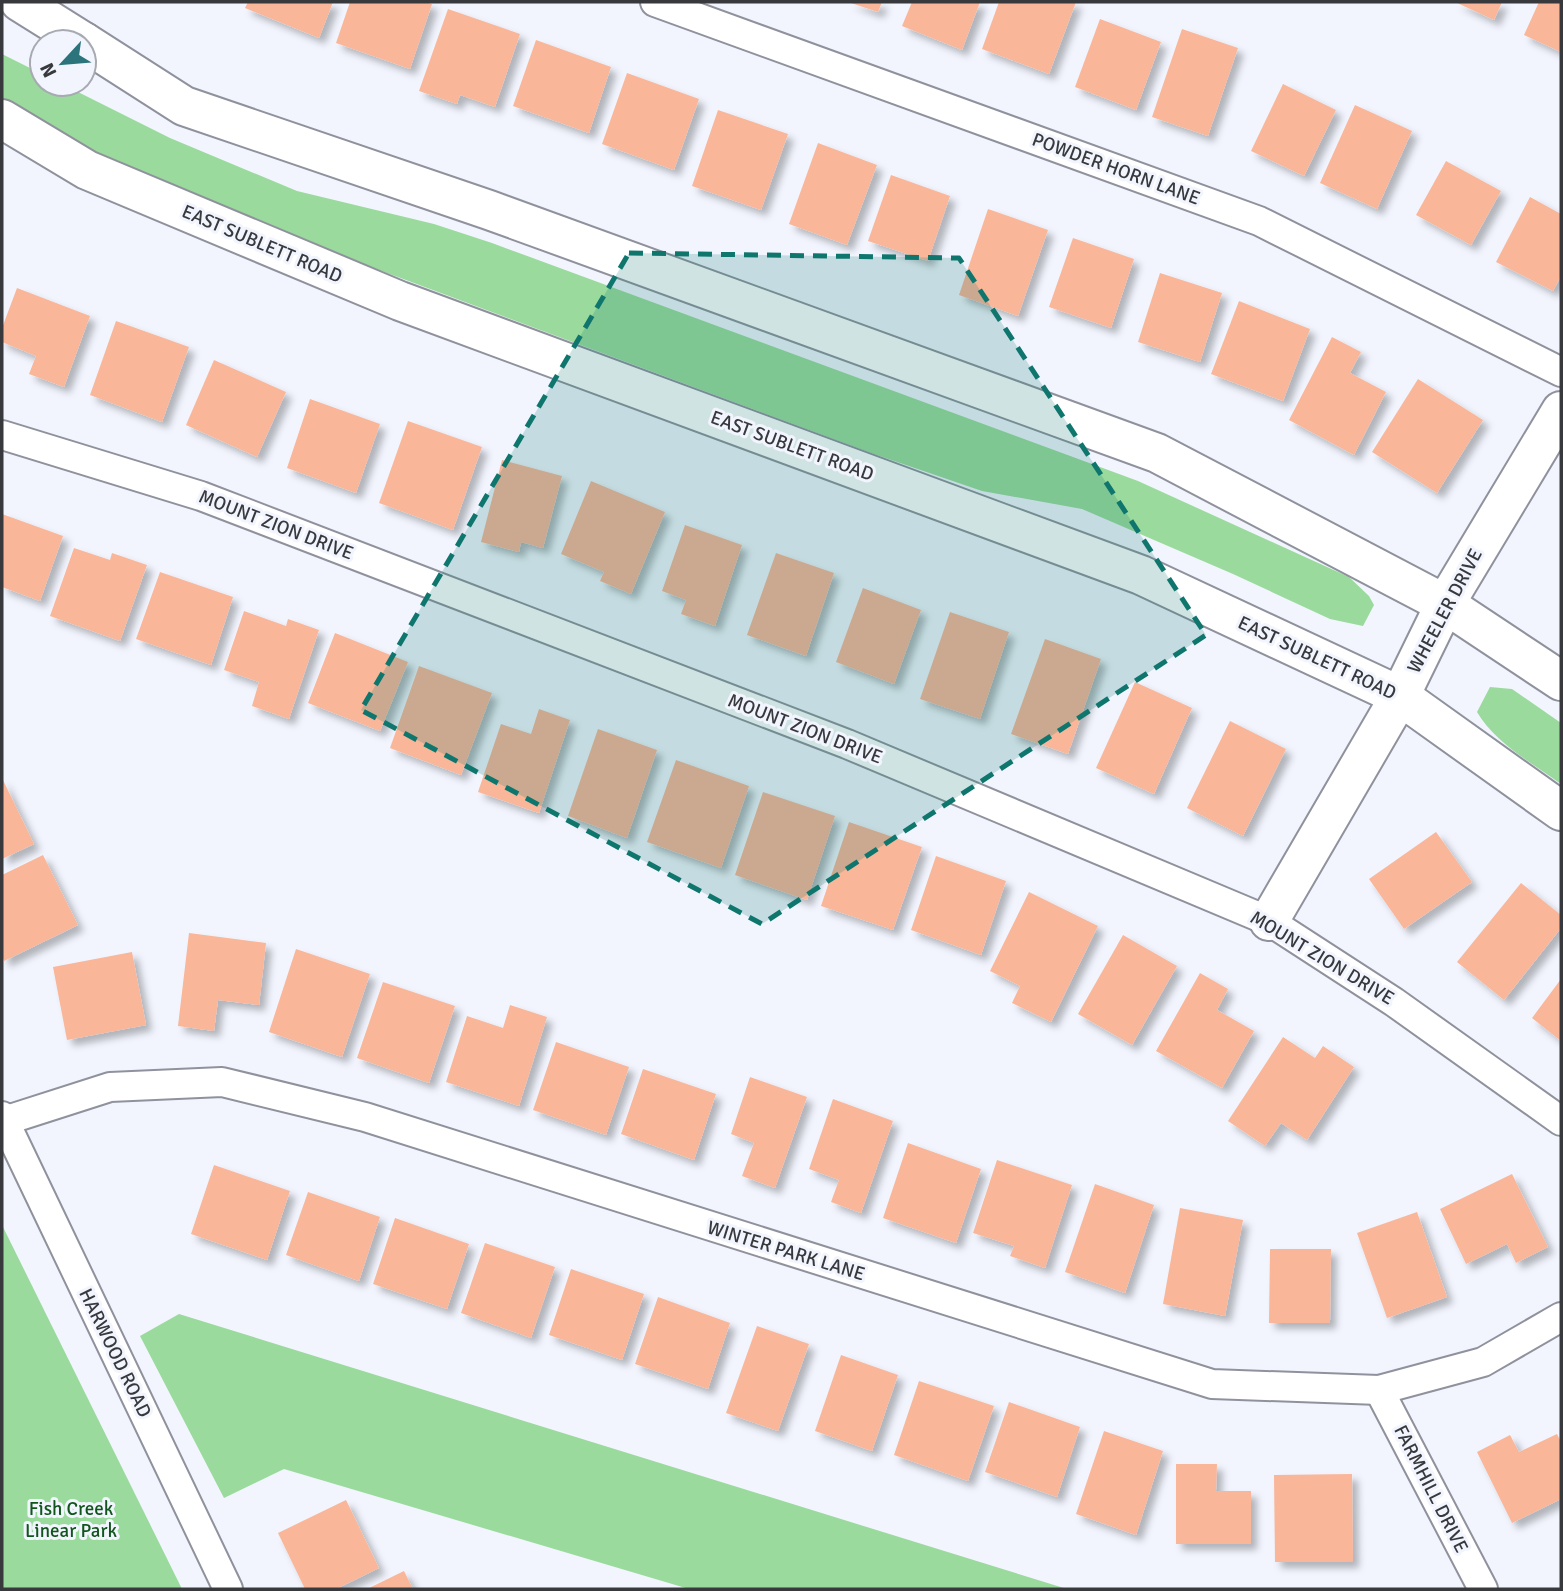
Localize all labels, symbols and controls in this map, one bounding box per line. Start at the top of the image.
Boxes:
north arrow [28,28,98,98]
text: N [35,59,62,81]
street label: POWDER HORN LANE [1029,127,1203,211]
street label: EAST SUBLETT ROAD [178,199,346,289]
street label: EAST SUBLETT ROAD [707,405,877,487]
street label: MOUNT ZION DRIVE [195,484,357,566]
street label: WHEELER DRIVE [1402,545,1488,677]
street label: EAST SUBLETT ROAD [1234,611,1400,705]
street label: MOUNT ZION DRIVE [724,688,886,770]
street label: MOUNT ZION DRIVE [1246,906,1398,1010]
street label: WINTER PARK LANE [704,1216,868,1286]
street label: HARWOOD ROAD [73,1285,157,1421]
street label: FARMHILL DRIVE [1389,1421,1473,1557]
park label: Fish Creek Linear Park [25,1497,117,1543]

